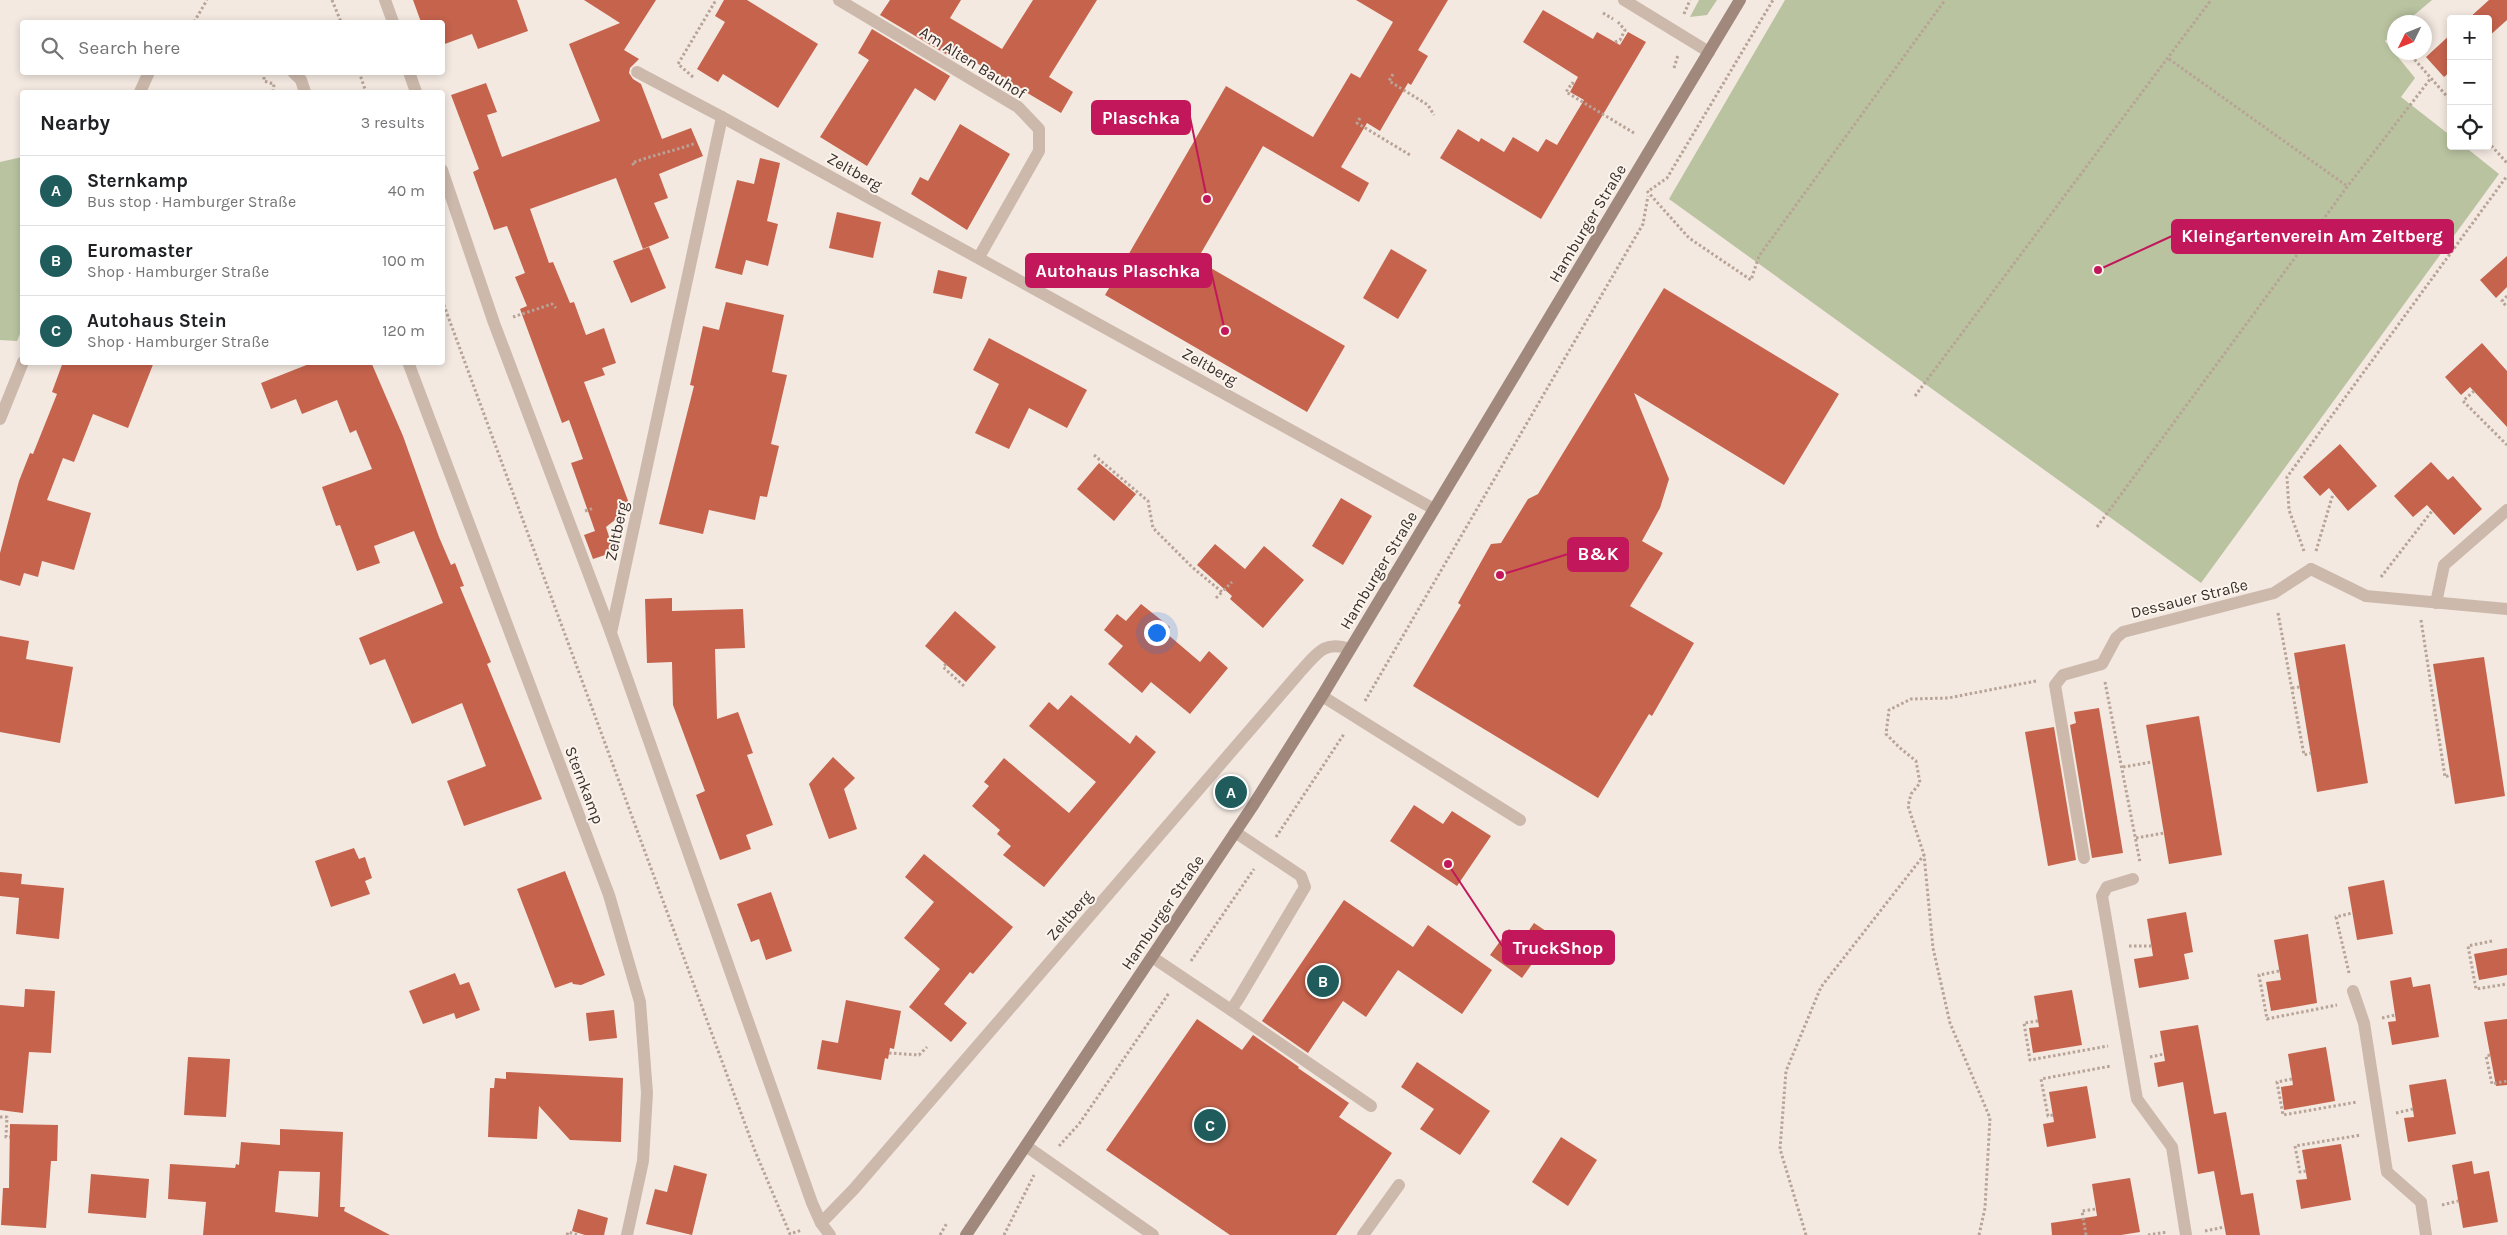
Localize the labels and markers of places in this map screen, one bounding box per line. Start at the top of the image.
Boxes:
callout: Plaschka [1092,101,1190,134]
callout: Kleingartenverein Am Zeltberg [2172,220,2453,253]
callout: Autohaus Plaschka [1026,254,1211,287]
callout: B&K [1568,538,1628,571]
pin: A [1215,773,1247,811]
callout: TruckShop [1503,931,1614,964]
pin: B [1307,962,1339,1000]
pin: C [1194,1106,1226,1144]

